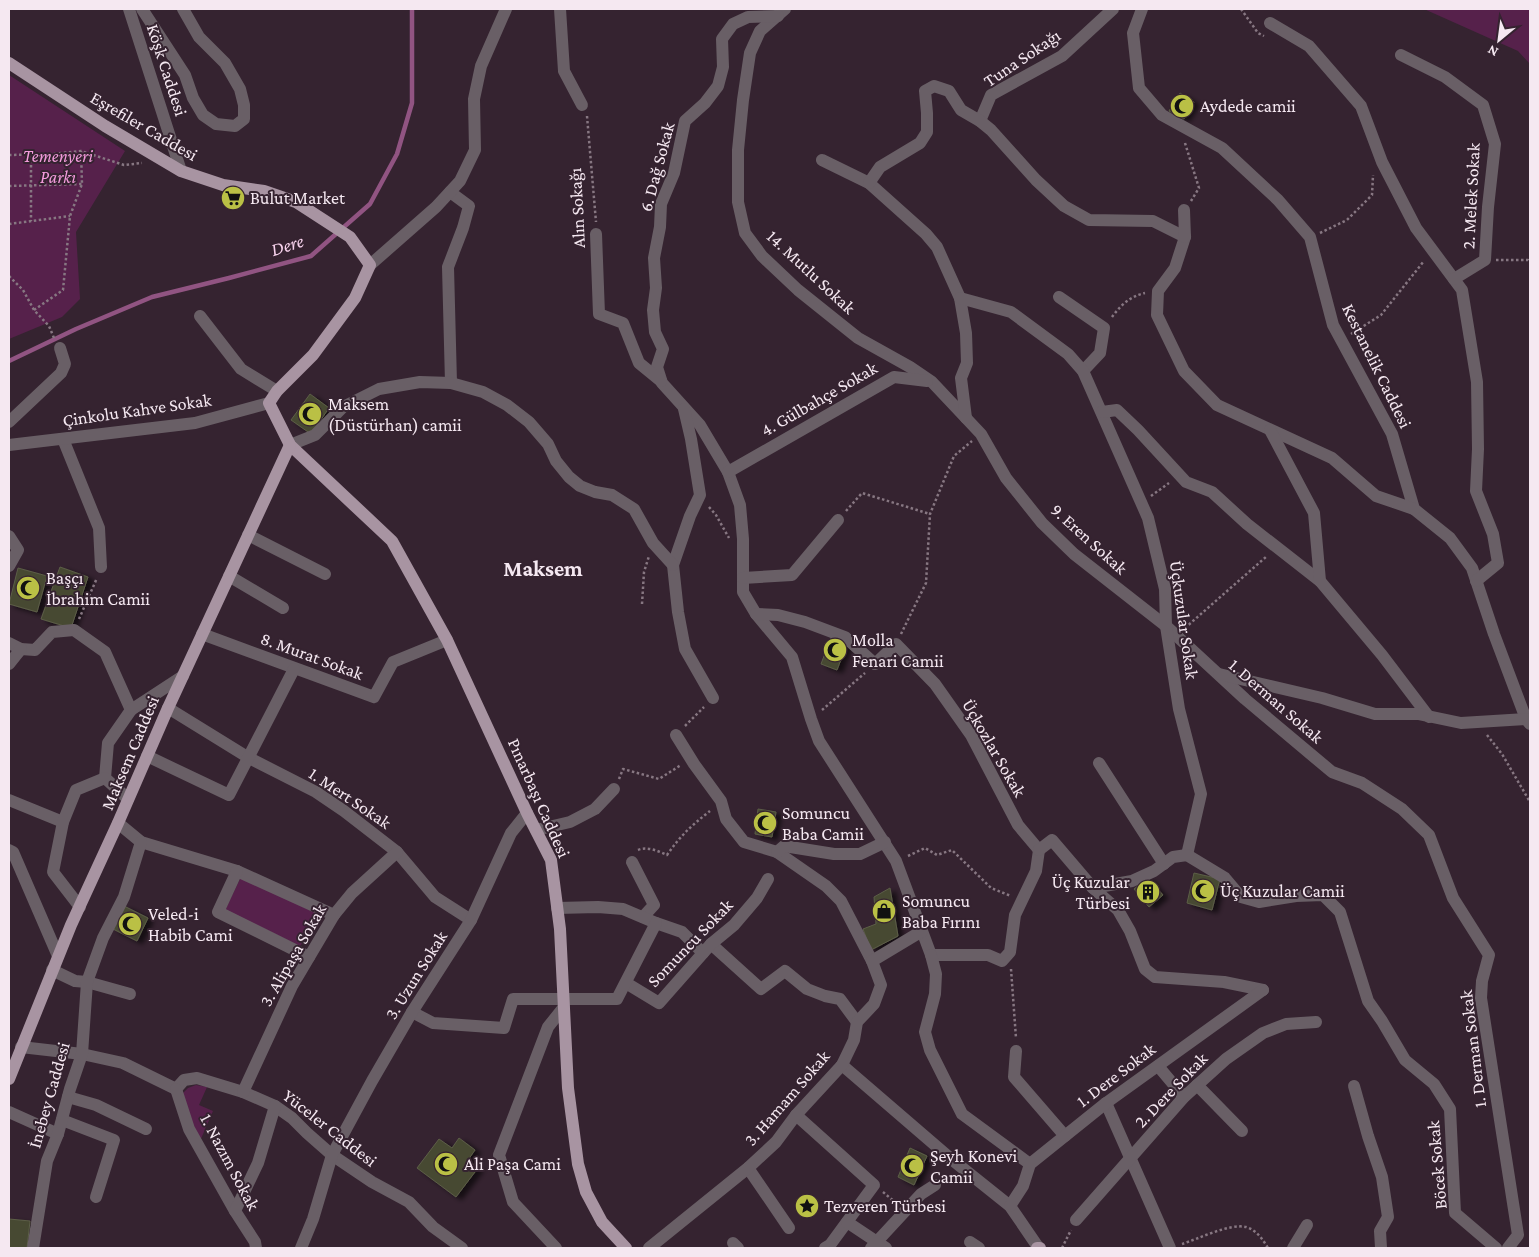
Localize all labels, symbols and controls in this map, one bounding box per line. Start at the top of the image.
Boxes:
north arrow [1474,15,1524,65]
street label: Köşk Caddesi [143,21,191,119]
street label: Tuna Sokağı [980,25,1064,91]
text: N [1484,42,1501,61]
street label: Eşrefiler Caddesi [87,87,201,165]
mosque icon: Aydede camii [1169,93,1195,119]
place label: Aydede camii [1200,96,1296,116]
street label: 6. Dağ Sokak [635,120,679,214]
street label: 2. Melek Sokak [1458,142,1484,250]
park label: Temenyeri Parkı [23,146,93,187]
street label: Alın Sokağı [565,167,589,249]
supermarket icon: Bulut Market [220,185,246,211]
place label: Bulut Market [250,188,346,208]
street label: 14. Mutlu Sokak [763,226,860,318]
water label: Dere [268,230,306,260]
street label: Kestanelik Caddesi [1338,301,1416,432]
street label: 4. Gülbahçe Sokak [757,357,881,440]
street label: Çinkolu Kahve Sokak [61,390,213,430]
place label: Maksem (Düstürhan) camii [328,394,462,436]
mosque icon: Maksem (Düstürhan) camii [297,401,323,427]
street label: 9. Eren Sokak [1047,500,1132,579]
district label: Maksem [503,556,583,581]
street label: Üçkuzular Sokak [1166,559,1202,681]
place label: Başçı İbrahim Camii [46,568,150,609]
mosque icon: Başçı İbrahim Camii [15,575,41,601]
street label: 8. Murat Sokak [258,628,367,684]
place label: Molla Fenari Camii [852,630,944,671]
mosque icon: Molla Fenari Camii [822,637,848,663]
street label: 1. Derman Sokak [1225,655,1328,748]
street label: Maksem Caddesi [97,693,163,813]
street label: Üçkozlar Sokak [958,696,1030,801]
street label: Pınarbaşı Caddesi [504,735,574,861]
street label: 1. Mert Sokak [305,763,395,833]
place label: Somuncu Baba Camii [782,803,864,844]
mosque icon: Somuncu Baba Camii [752,810,778,836]
place label: Üç Kuzular Türbesi [1051,872,1131,913]
mosque icon: Üç Kuzular Camii [1190,878,1216,904]
building icon: Üç Kuzular Türbesi [1135,879,1161,905]
place label: Üç Kuzular Camii [1220,881,1345,901]
place label: Somuncu Baba Fırını [902,891,980,932]
street label: Somuncu Sokak [643,895,737,991]
shop icon: Somuncu Baba Fırını [871,898,897,924]
street label: 3. Alipaşa Sokak [256,900,331,1010]
place label: Veled-i Habib Cami [148,904,233,945]
mosque icon: Veled-i Habib Cami [117,911,143,937]
street label: 3. Uzun Sokak [381,927,451,1023]
street label: 1. Derman Sokak [1456,989,1490,1109]
street label: İnebey Caddesi [24,1039,74,1150]
street label: 1. Dere Sokak [1073,1039,1160,1111]
street label: 3. Hamam Sokak [740,1046,834,1150]
street label: 2. Dere Sokak [1130,1048,1212,1131]
street label: Yüceler Caddesi [279,1085,381,1171]
street label: 1. Nazım Sokak [196,1110,264,1214]
street label: Böcek Sokak [1423,1119,1451,1210]
place label: Şeyh Konevi Camii [930,1146,1018,1187]
mosque icon: Ali Paşa Cami [433,1151,459,1177]
mosque icon: Şeyh Konevi Camii [899,1153,925,1179]
place label: Ali Paşa Cami [464,1154,561,1174]
place icon: Tezveren Türbesi [794,1193,820,1219]
place label: Tezveren Türbesi [824,1196,946,1216]

